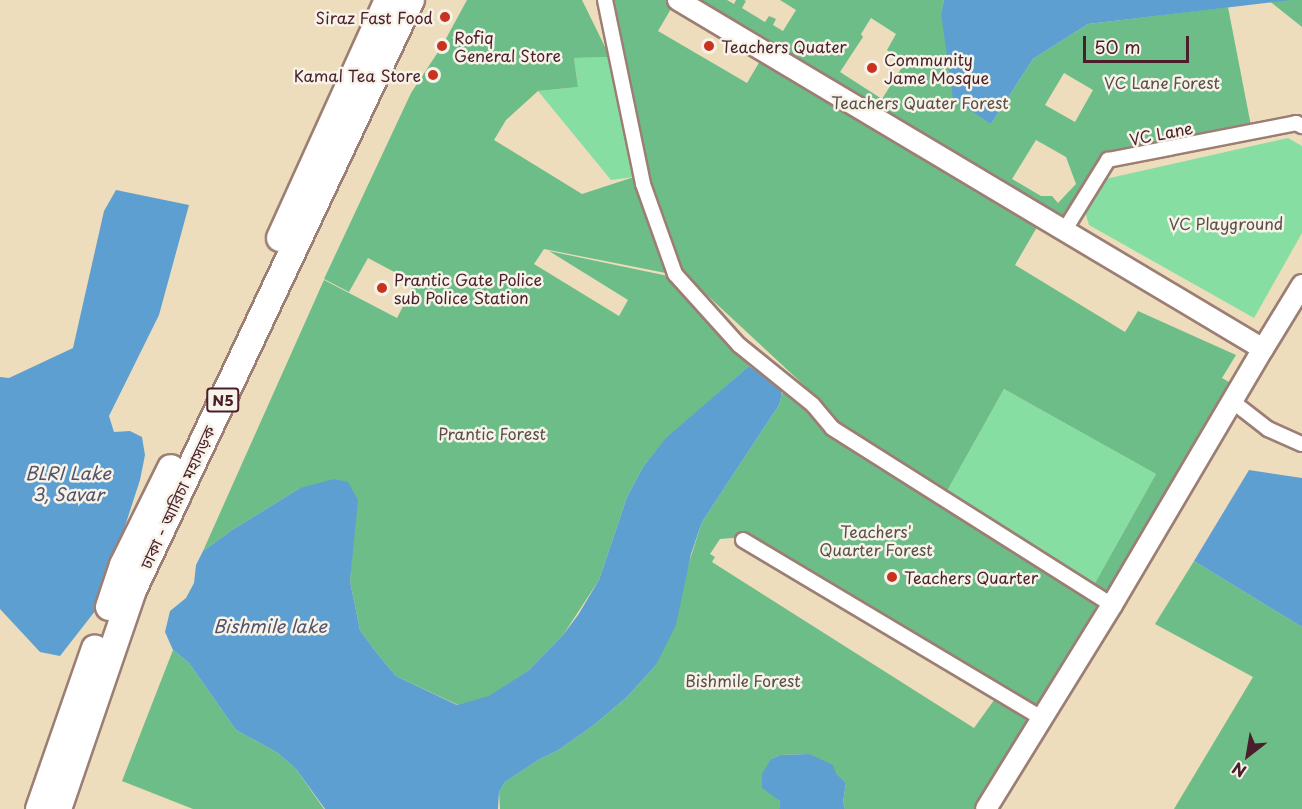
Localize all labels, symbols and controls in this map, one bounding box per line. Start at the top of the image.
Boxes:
place label: Siraz Fast Food [316,7,433,27]
marker: Siraz Fast Food [438,10,452,24]
scale bar [1086,24,1192,62]
place label: Rofiq General Store [454,27,561,65]
text: 50 m [1094,33,1141,60]
place label: Teachers Quater [721,36,848,56]
marker: Rofiq General Store [435,39,449,53]
marker: Teachers Quater [702,39,716,53]
place label: Community Jame Mosque [884,49,990,87]
marker: Community Jame Mosque [865,61,879,75]
place label: Kamal Tea Store [293,65,421,85]
marker: Kamal Tea Store [426,68,440,82]
park label: VC Lane Forest [1103,72,1221,92]
park label: Teachers Quater Forest [830,92,1010,112]
street label: VC Lane [1127,117,1195,149]
park label: VC Playground [1169,213,1283,233]
place label: Prantic Gate Police sub Police Station [394,269,541,307]
marker: Prantic Gate Police sub Police Station [375,281,389,295]
road number: N5 [205,388,241,412]
street label: ঢাকা - আরিচা মহাসড়ক [135,422,219,572]
park label: Prantic Forest [438,423,546,443]
water label: BLRI Lake 3, Savar [24,463,112,506]
park label: Teachers' Quarter Forest [818,521,934,559]
place label: Teachers Quarter [904,567,1039,587]
marker: Teachers Quarter [885,570,899,584]
water label: Bishmile lake [213,615,327,637]
park label: Bishmile Forest [684,670,802,690]
north arrow [1218,725,1278,785]
text: N [1227,757,1250,784]

